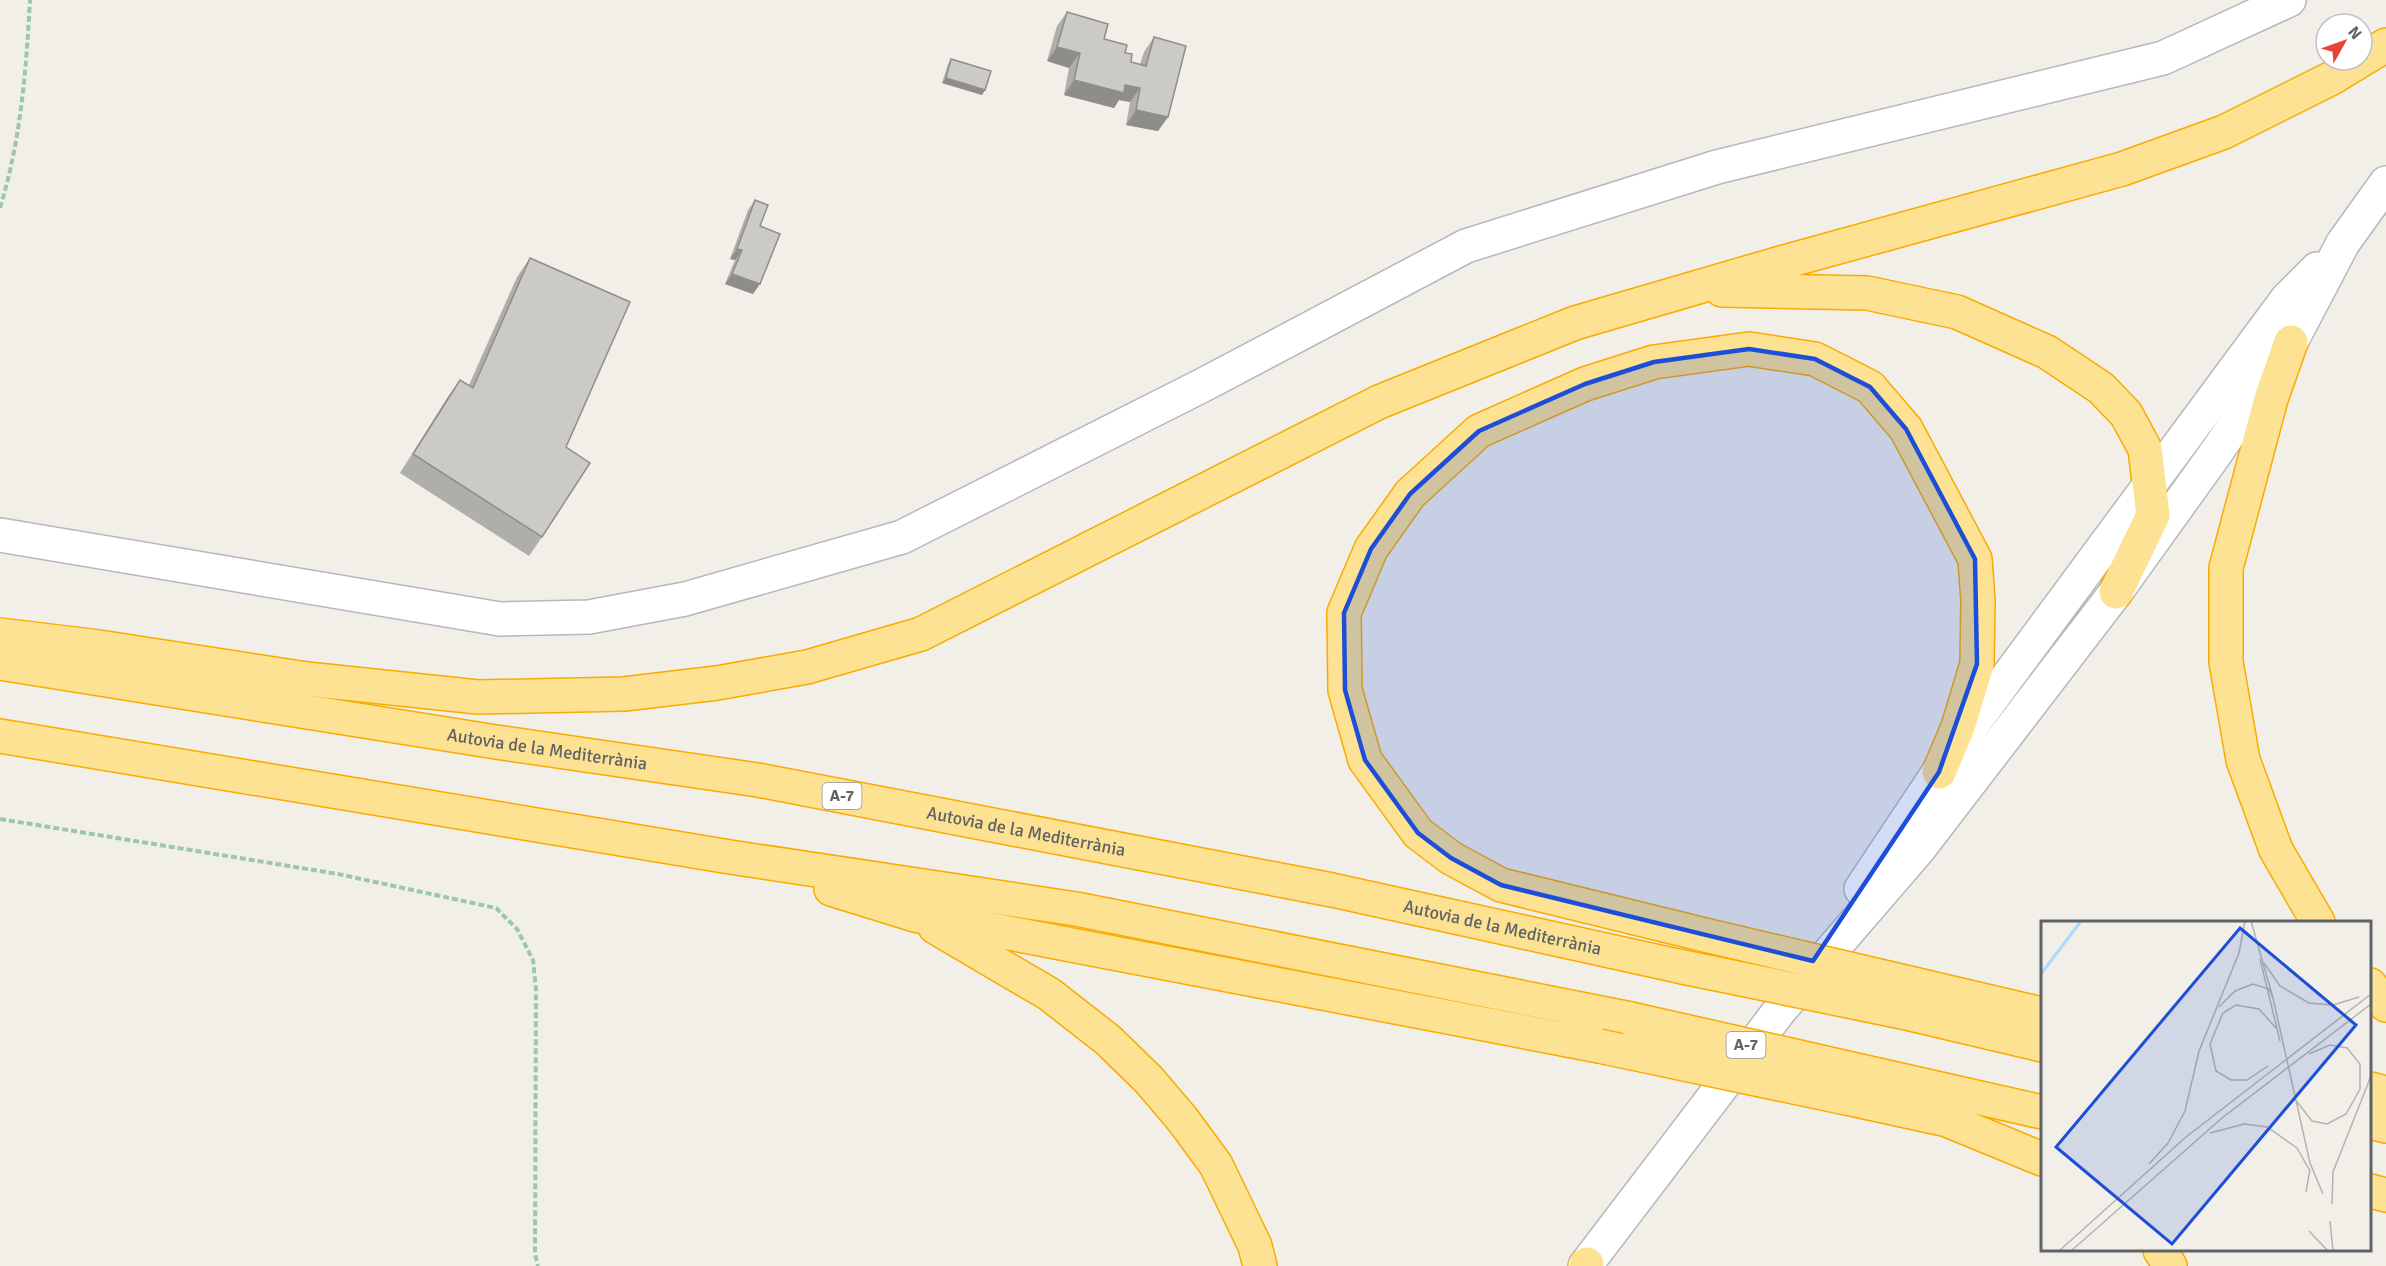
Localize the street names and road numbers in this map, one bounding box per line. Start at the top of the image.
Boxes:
street label: Autovia de la Mediterrània [446,723,649,775]
road number: A-7 [822,783,862,809]
street label: Autovia de la Mediterrània [925,802,1127,861]
street label: Autovia de la Mediterrània [1401,895,1604,960]
road number: A-7 [1726,1032,1766,1058]

